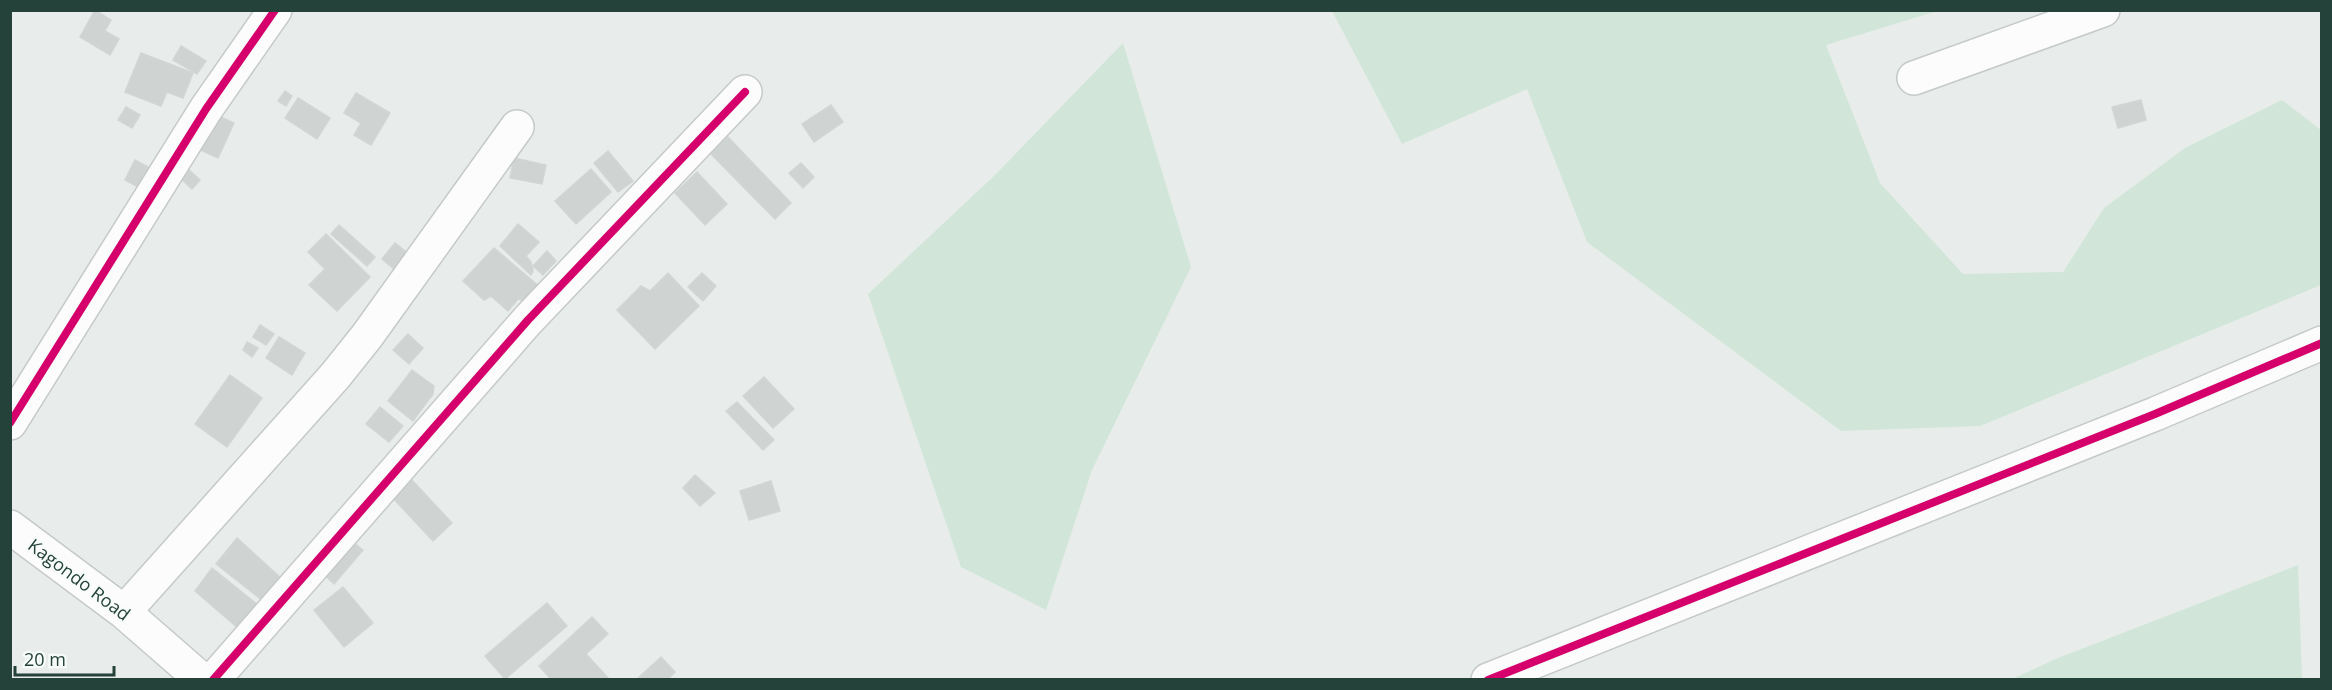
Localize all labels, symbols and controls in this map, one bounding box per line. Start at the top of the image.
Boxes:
street label: Kagondo Road [24,533,136,626]
scale bar [15,639,114,677]
text: 20 m [24,647,66,671]

